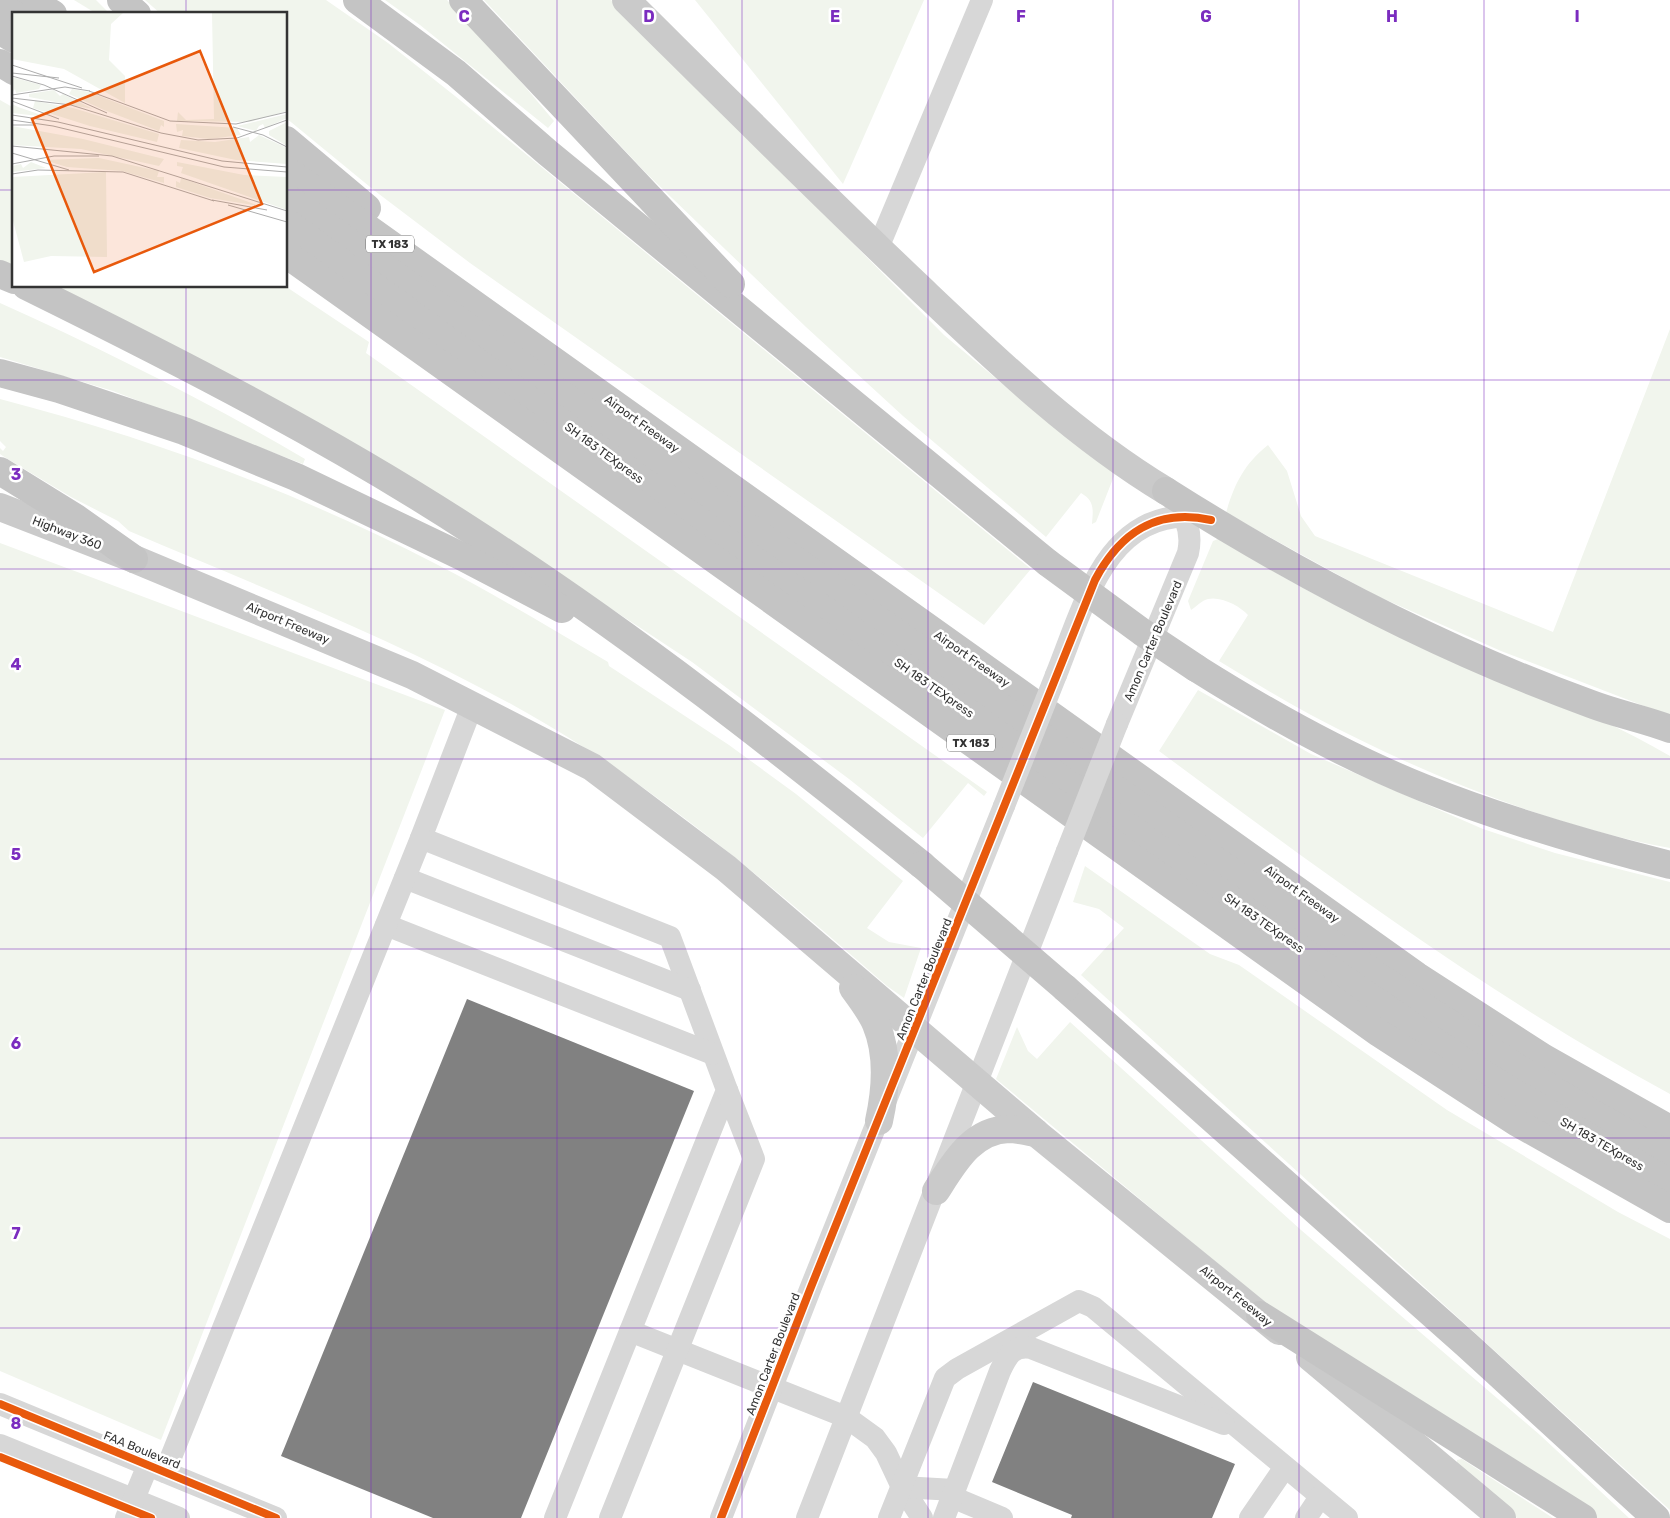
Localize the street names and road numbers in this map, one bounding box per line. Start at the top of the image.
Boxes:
road number: TX 183 [366,235,414,252]
street label: Airport Freeway [602,392,682,456]
street label: SH 183 TEXpress [562,420,646,486]
street label: Highway 360 [30,513,104,553]
street label: Amon Carter Boulevard [1121,579,1185,703]
street label: Airport Freeway [244,599,332,647]
street label: Airport Freeway [932,628,1013,690]
street label: SH 183 TEXpress [891,655,977,721]
road number: TX 183 [947,734,995,751]
street label: Airport Freeway [1262,862,1342,926]
street label: SH 183 TEXpress [1221,890,1307,956]
street label: Amon Carter Boulevard [893,916,955,1042]
street label: SH 183 TEXpress [1558,1114,1646,1174]
street label: Airport Freeway [1197,1263,1275,1330]
street label: Amon Carter Boulevard [743,1291,803,1417]
street label: FAA Boulevard [102,1428,182,1472]

